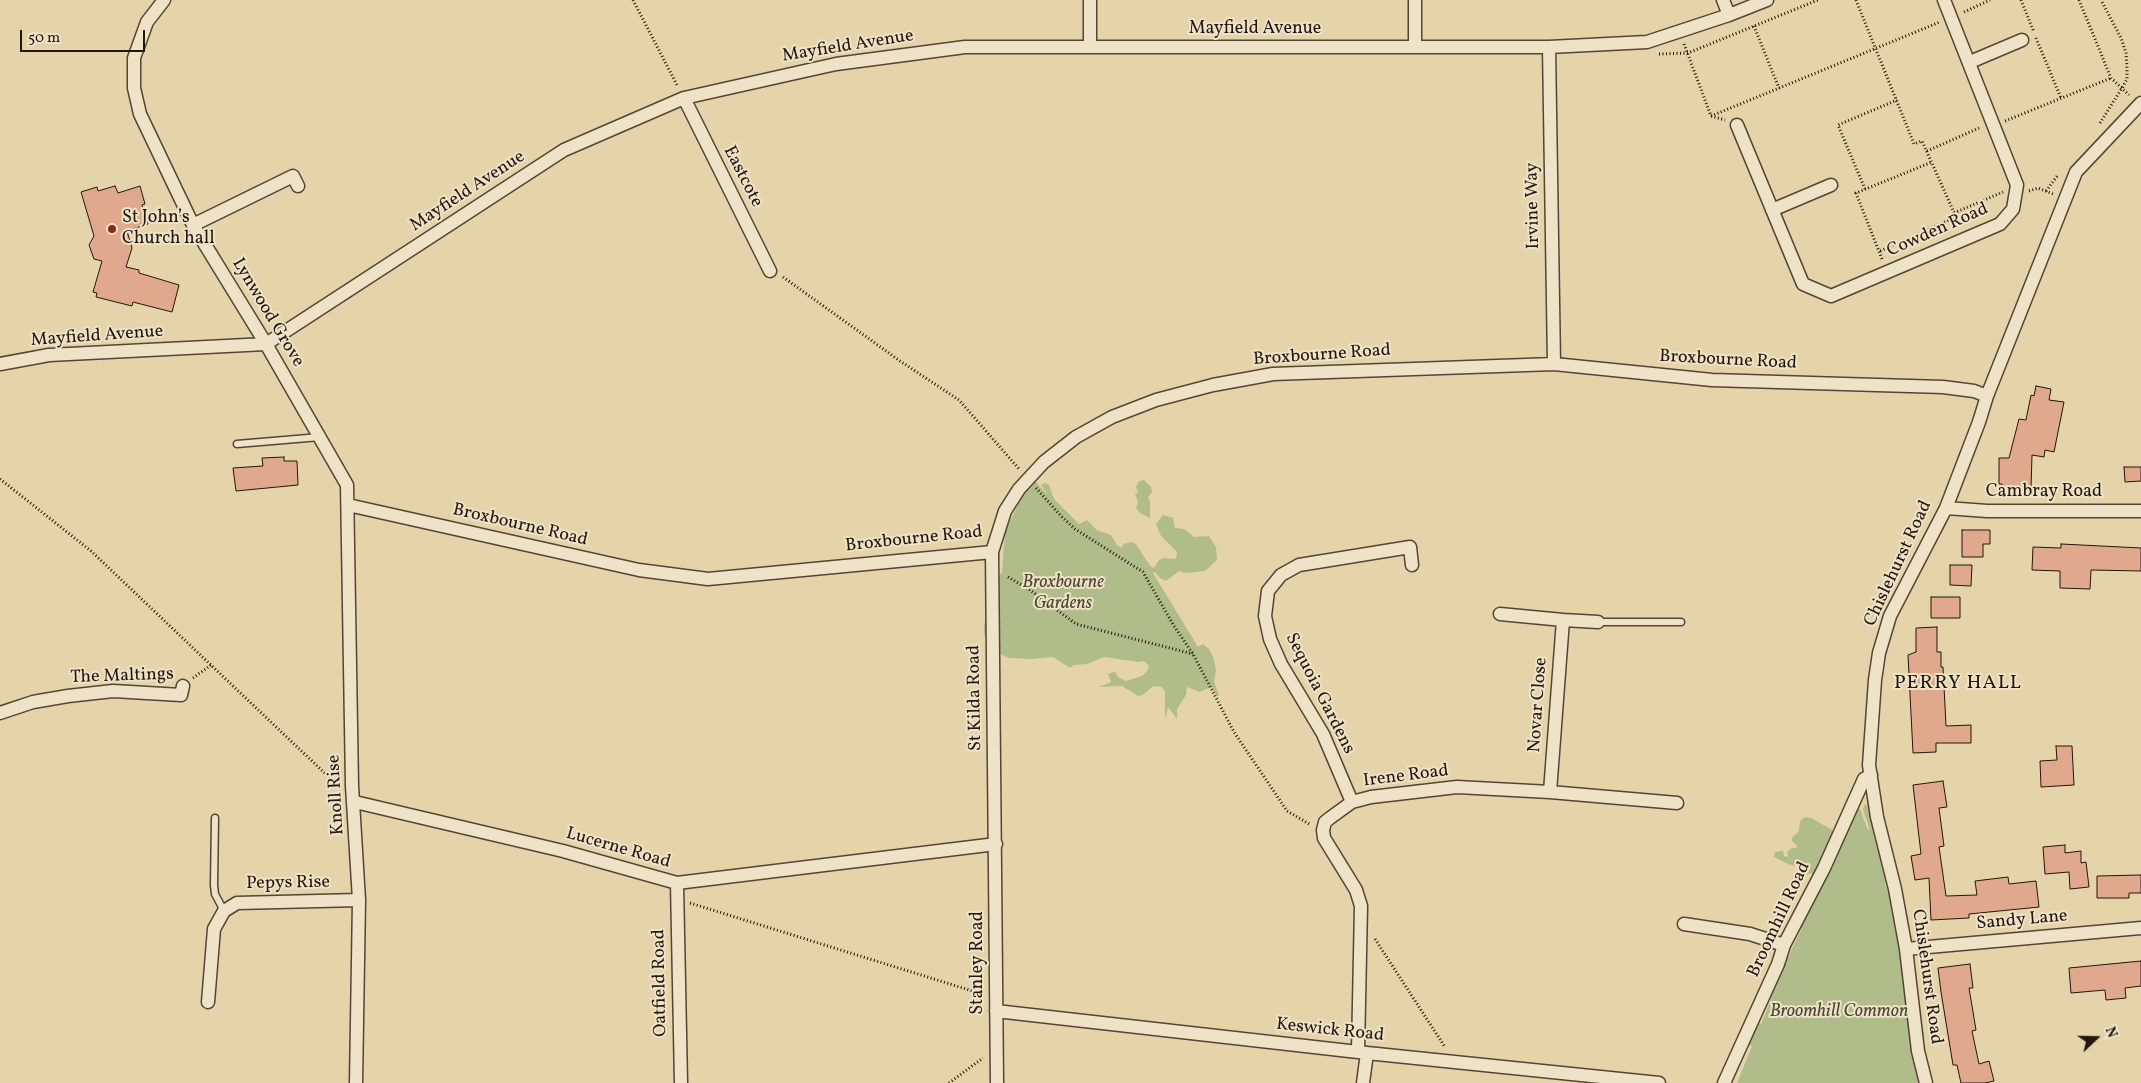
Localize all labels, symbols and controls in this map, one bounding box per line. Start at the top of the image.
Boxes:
street label: Mayfield Avenue [1189,19,1321,41]
scale bar [22,20,148,52]
street label: Mayfield Avenue [781,26,915,68]
text: 50 m [28,28,60,49]
street label: Eastcote [717,143,767,211]
street label: Mayfield Avenue [406,147,530,237]
street label: Irvine Way [1522,162,1546,250]
street label: Cowden Road [1884,199,1992,263]
place label: St John’s Church hall [122,208,215,250]
marker: St John’s Church hall [106,223,118,235]
street label: Lynwood Grove [226,255,308,371]
street label: Mayfield Avenue [30,322,164,352]
street label: Broxbourne Road [1252,340,1392,372]
street label: Broxbourne Road [1659,347,1797,375]
street label: Cambray Road [1986,482,2102,504]
street label: Chislehurst Road [1860,498,1938,630]
street label: Broxbourne Road [450,500,590,552]
street label: Broxbourne Road [844,522,984,558]
park label: Broxbourne Gardens [1022,573,1104,616]
street label: Sequoia Gardens [1279,630,1359,758]
street label: St Kilda Road [964,645,988,751]
street label: Novar Close [1525,657,1553,753]
street label: The Maltings [70,664,174,690]
district label: PERRY HALL [1893,672,2023,696]
street label: Knoll Rise [324,754,350,836]
street label: Irene Road [1362,761,1450,793]
street label: Lucerne Road [563,824,673,874]
street label: Broomhill Road [1744,859,1816,981]
street label: Pepys Rise [246,872,330,896]
street label: Sandy Lane [1976,906,2068,936]
street label: Chislehurst Road [1906,908,1946,1046]
street label: Stanley Road [968,911,990,1015]
street label: Oatfield Road [649,929,673,1037]
park label: Broomhill Common [1770,1002,1908,1024]
north arrow [2071,1013,2121,1063]
street label: Keswick Road [1275,1015,1385,1047]
text: N [2100,1024,2121,1041]

